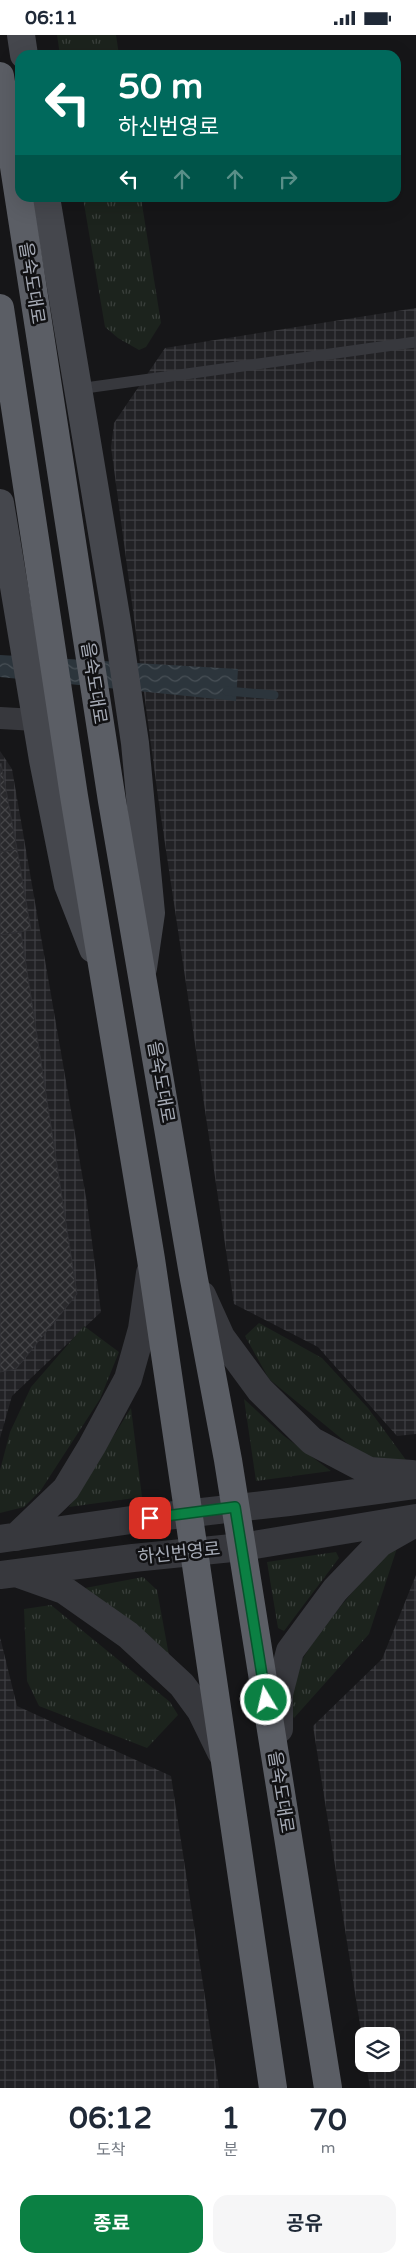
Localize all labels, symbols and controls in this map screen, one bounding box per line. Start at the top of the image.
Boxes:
text: 06:11 [25,7,78,29]
text: 50 m [118,66,203,108]
icon: left [35,70,100,135]
text: 하신번영로 [118,114,219,140]
icon: left [115,165,143,193]
icon: ahead [168,165,196,193]
icon: ahead [221,165,249,193]
icon: right [274,165,302,193]
street label: 을숙도대로 [15,240,49,326]
street label: 을숙도대로 [77,640,111,726]
street label: 을숙도대로 [143,1039,179,1125]
pin [129,1497,171,1539]
icon: arrive [136,1504,164,1532]
street label: 하신번영로 [137,1538,221,1568]
position arrow [239,1673,291,1725]
street label: 을숙도대로 [264,1749,298,1835]
map controls [355,2027,400,2072]
button: layers [355,2027,400,2072]
text: 06:12 [69,2100,152,2137]
text: 1 [221,2100,240,2137]
text: 70 [309,2102,347,2139]
text: m [321,2138,335,2158]
text: 도착 [96,2140,125,2160]
text: 분 [223,2140,238,2160]
button: 종료 [20,2195,203,2253]
button: 공유 [213,2195,396,2253]

